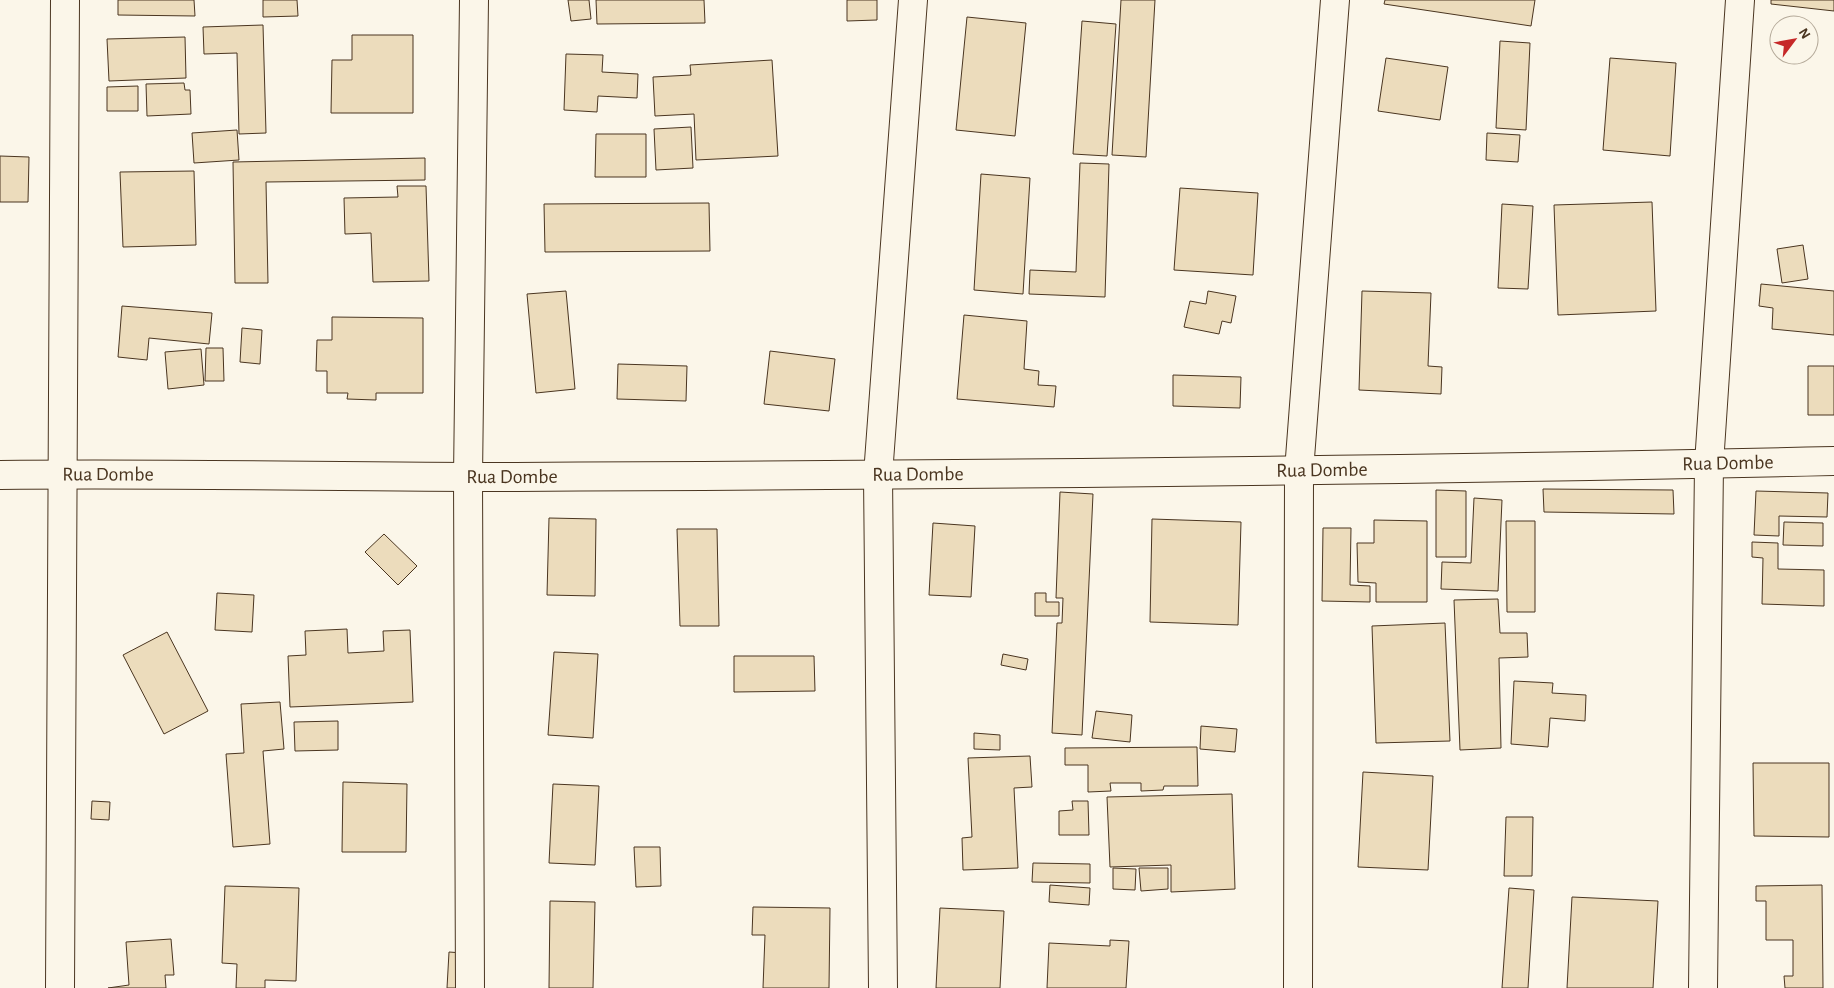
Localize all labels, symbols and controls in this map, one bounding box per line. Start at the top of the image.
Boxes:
north arrow [1769,15,1819,65]
text: N [1796,26,1813,41]
street label: Rua Dombe [1682,452,1774,474]
street label: Rua Dombe [1276,460,1368,481]
street label: Rua Dombe [62,464,154,485]
street label: Rua Dombe [872,464,964,485]
street label: Rua Dombe [466,467,558,487]

